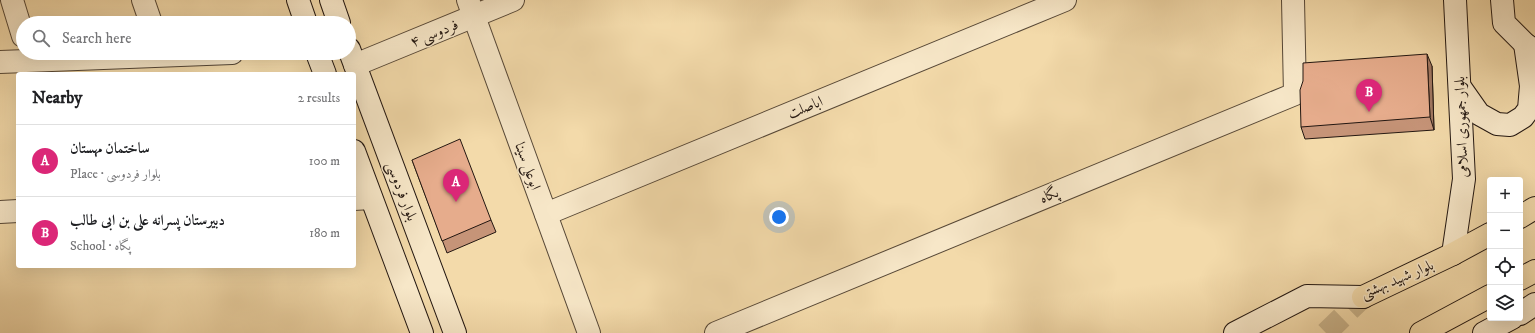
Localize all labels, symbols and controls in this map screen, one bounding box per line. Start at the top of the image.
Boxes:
street label: فردوسی ۴ [407,15,462,53]
search box [16,16,356,60]
icon: search [30,27,52,49]
text: Search here [62,29,131,48]
street label: بلوار جمهوری اسلامی [1450,76,1473,178]
pin: B [1356,79,1382,112]
text: Nearby [32,87,82,109]
text: 2 results [298,90,340,106]
street label: اباصلت [785,92,826,123]
text: ساختمان مهستان [70,139,150,158]
street label: ابوعلی سینا [509,140,545,193]
text: A [41,153,49,169]
text: 100 m [309,153,340,169]
street label: بلوار فردوسی [381,159,422,224]
text: Place · بلوار فردوسی [70,166,161,182]
pin: A [443,169,469,202]
map controls [1487,177,1523,321]
button: + [1487,177,1523,213]
street label: پگاه [1036,182,1063,209]
your location [769,207,789,227]
text: دبیرستان پسرانه علی بن ابی طالب [70,211,225,230]
button: − [1487,213,1523,249]
text: B [41,225,49,241]
text: 180 m [309,225,340,241]
text: School · پگاه [70,238,131,254]
button: locate [1487,249,1523,285]
street label: بلوار شهید بهشتی [1358,256,1437,304]
button: layers [1487,285,1523,321]

